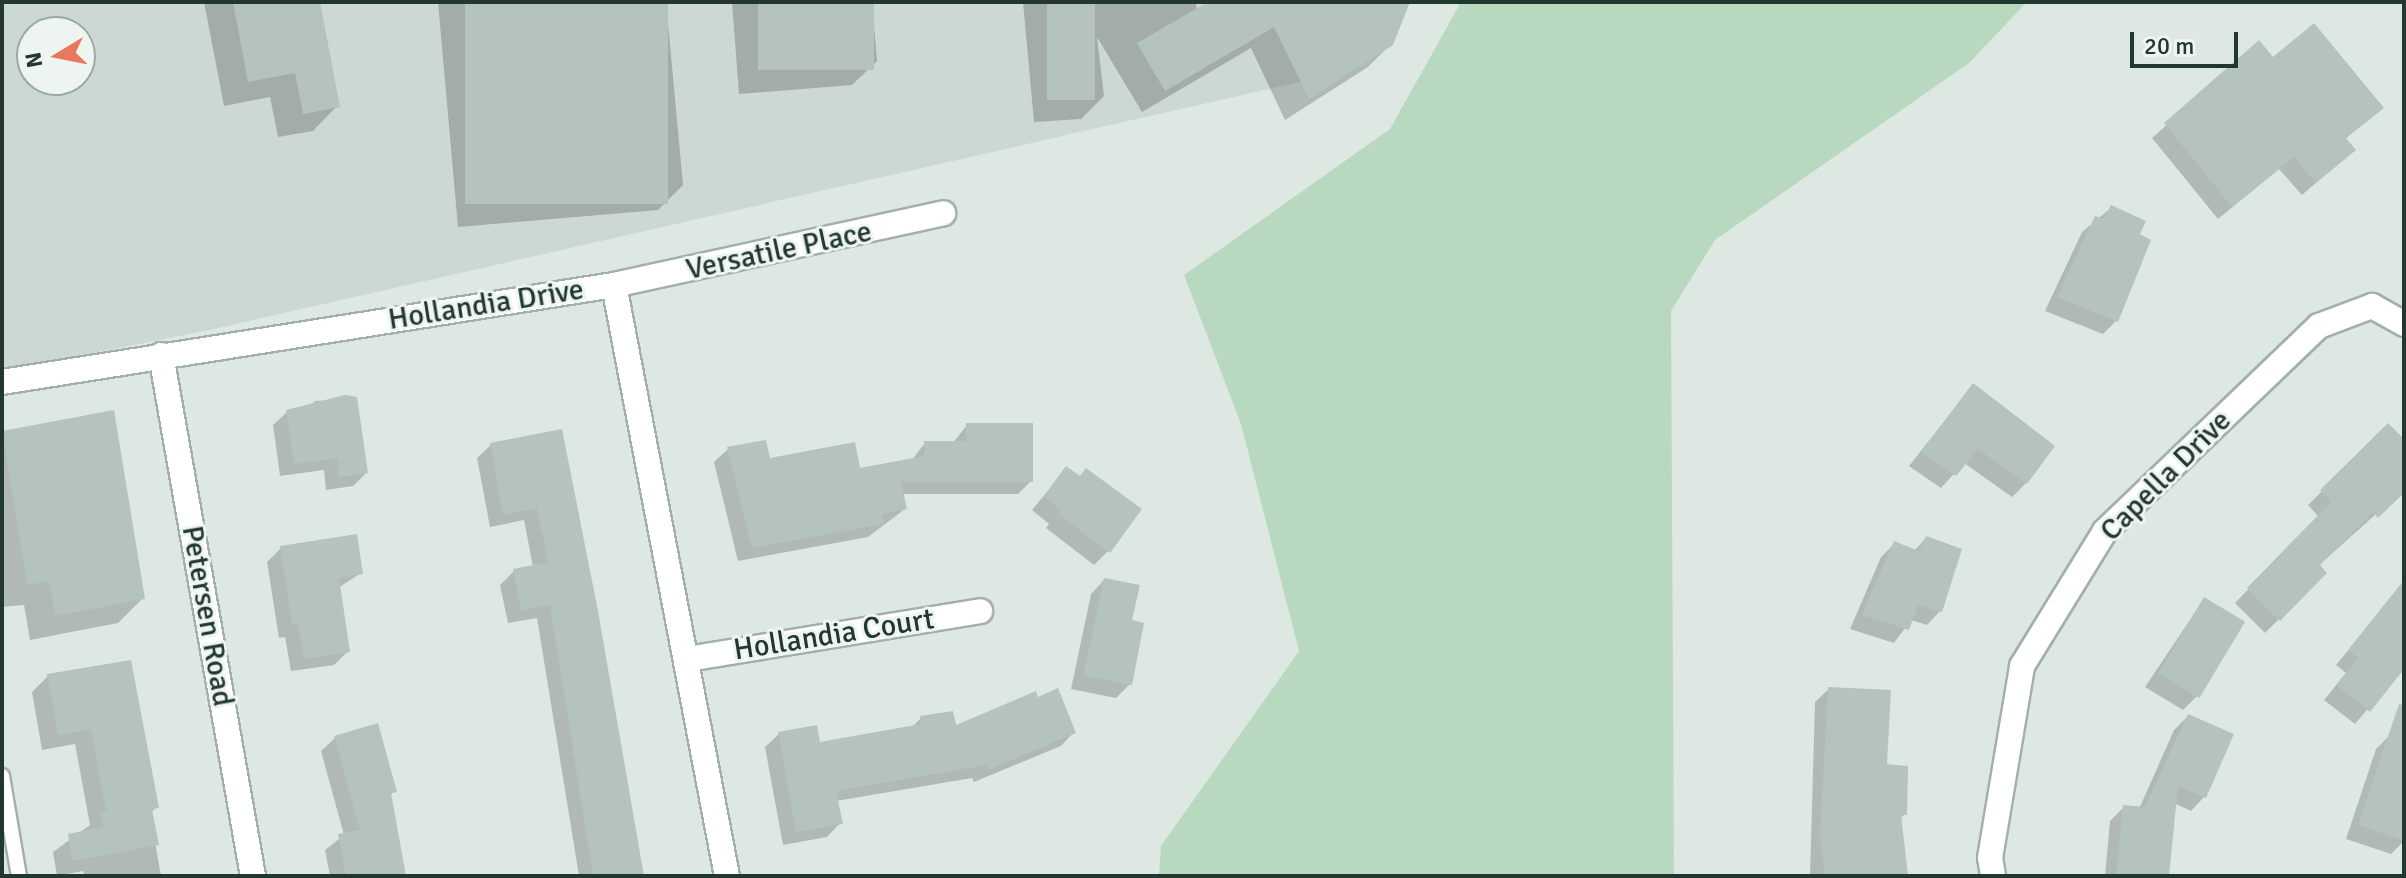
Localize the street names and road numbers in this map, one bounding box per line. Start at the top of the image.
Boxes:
street label: Versatile Place [683,214,875,288]
street label: Hollandia Drive [386,272,586,338]
street label: Capella Drive [2093,403,2239,549]
street label: Petersen Road [173,523,241,709]
street label: Hollandia Court [731,601,937,669]

